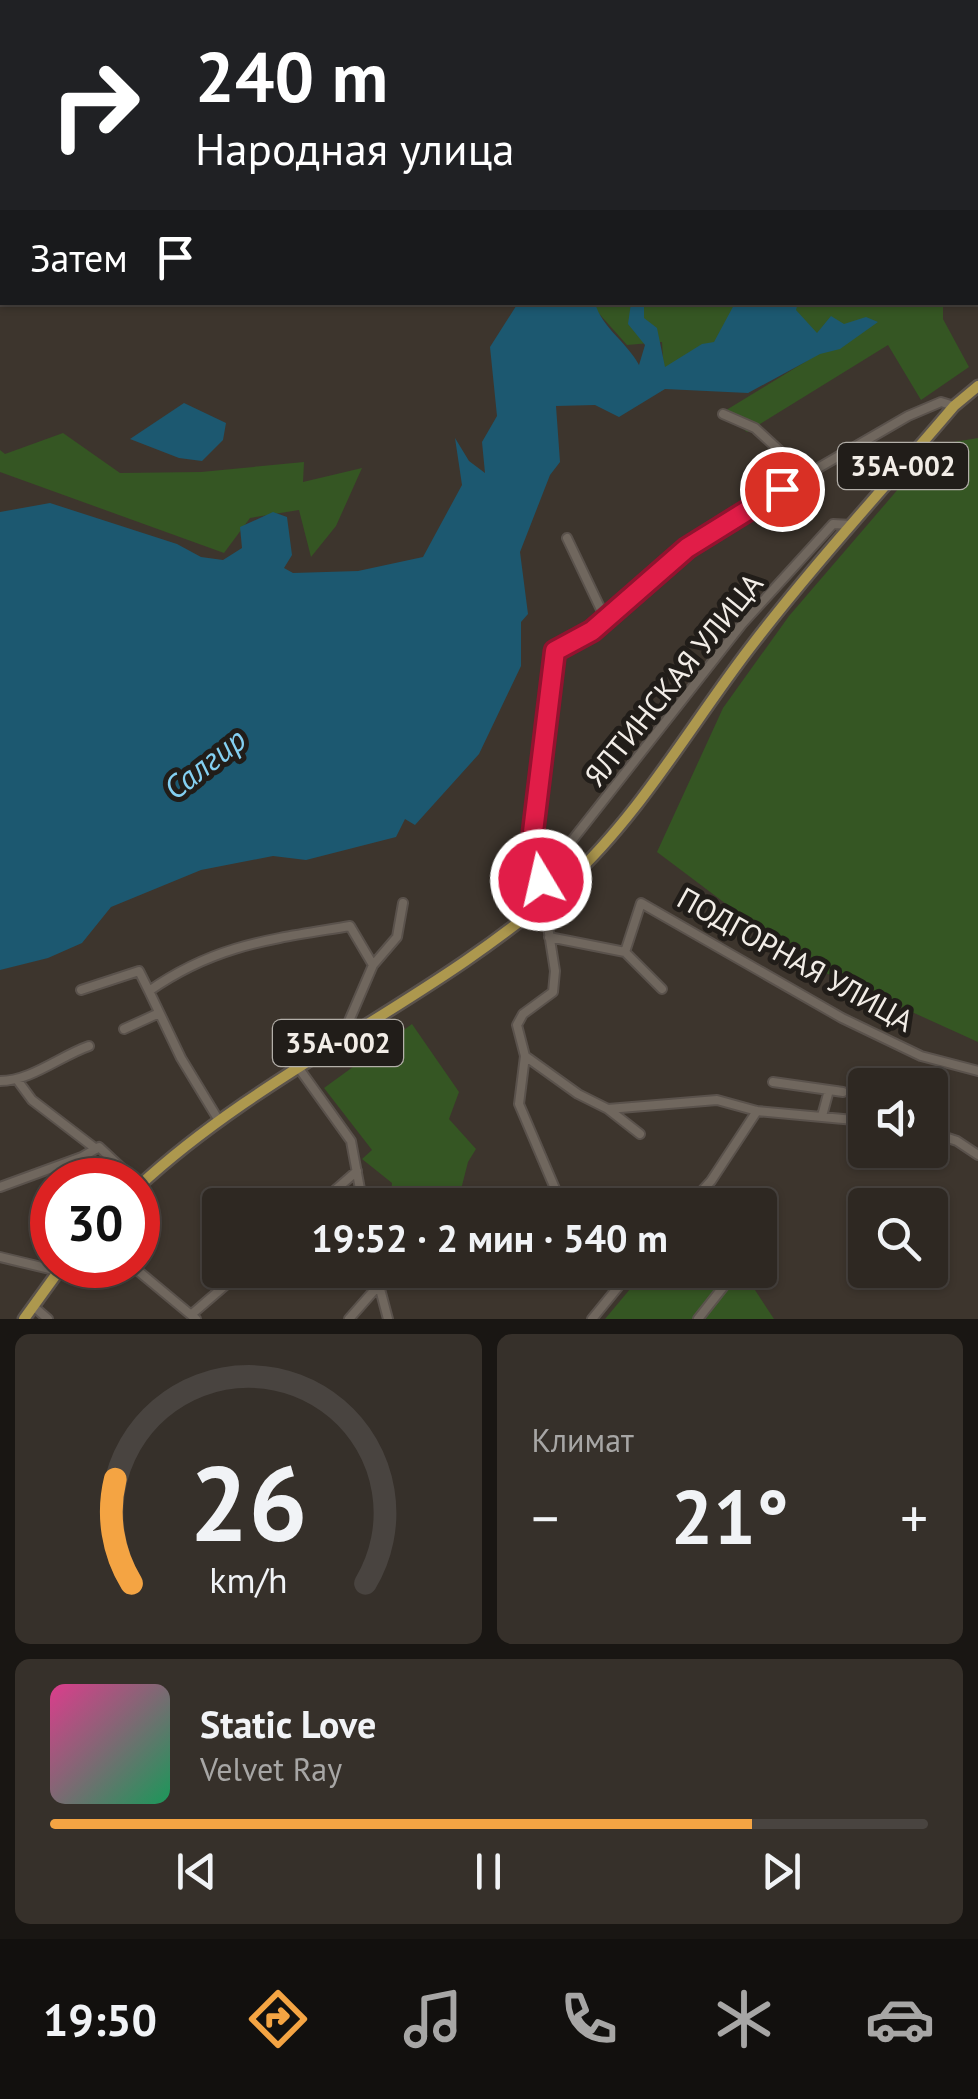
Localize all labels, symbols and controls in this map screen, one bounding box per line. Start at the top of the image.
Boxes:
text: 240 m [195,31,388,121]
icon: right [30,40,160,170]
text: Народная улица [195,119,515,177]
icon: arrive [148,230,203,285]
text: Затем [30,233,128,282]
road number: 35А-002 [838,443,968,489]
pin [740,447,825,532]
icon: arrive [755,462,810,517]
street label: ЯЛТИНСКАЯ УЛИЦА [575,564,771,794]
water label: Салгир [155,718,254,808]
position arrow [489,828,593,932]
street label: ПОДГОРНАЯ УЛИЦА [671,878,921,1040]
road number: 35А-002 [273,1020,403,1066]
map controls [848,1068,948,1288]
button: sound [848,1068,948,1168]
speed limit sign: 30 [30,1158,160,1288]
button: search [848,1188,948,1288]
text: 19:52 · 2 мин · 540 m [311,1213,668,1262]
text: Климат [532,1419,634,1461]
text: 26 [189,1435,307,1570]
text: 21° [671,1468,789,1565]
text: − [532,1482,559,1553]
text: + [900,1482,928,1553]
text: km/h [209,1557,287,1603]
text: Static Love [200,1699,376,1748]
text: Velvet Ray [200,1748,342,1790]
icon: previous [169,1844,224,1899]
icon: pause [461,1844,516,1899]
icon: next [754,1844,809,1899]
icon: directions [243,1984,313,2054]
icon: music [398,1984,468,2054]
icon: phone [554,1984,624,2054]
icon: climate [709,1984,779,2054]
icon: car [865,1984,935,2054]
text: 19:50 [43,1990,157,2048]

